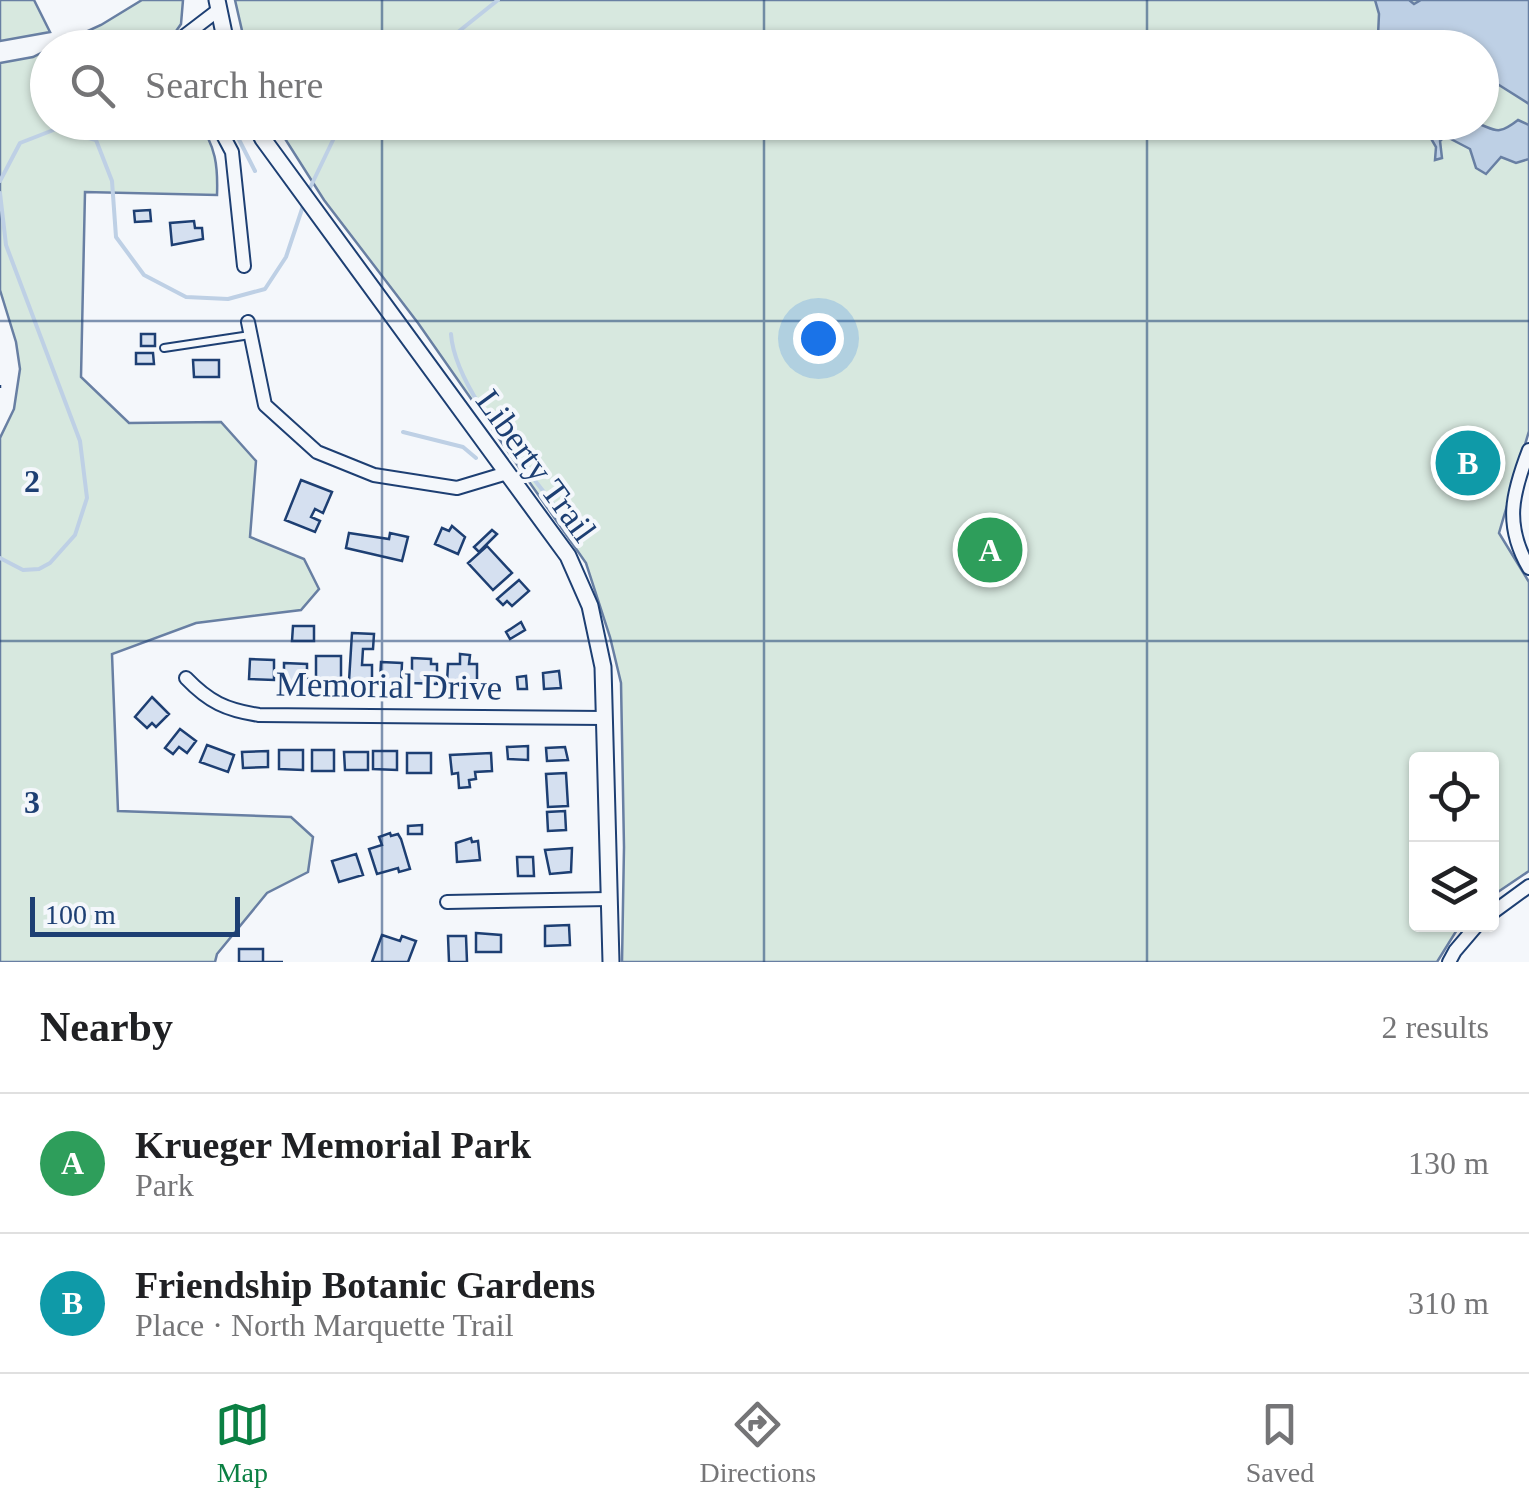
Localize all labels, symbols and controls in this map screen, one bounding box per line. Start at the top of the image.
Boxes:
search box [30,30,1499,140]
icon: search [65,58,120,113]
text: Search here [145,64,323,106]
your location [793,313,844,364]
street label: Liberty Trail [468,383,604,550]
pin: B [1436,426,1500,500]
text: 2 [24,463,40,499]
pin: A [958,512,1022,588]
street label: Memorial Drive [275,665,503,707]
map controls [1409,752,1499,932]
button: locate [1409,752,1499,842]
text: 3 [24,784,40,820]
button: layers [1409,842,1499,932]
scale bar [30,892,240,936]
text: 100 m [45,899,116,930]
text: Nearby [40,1004,173,1050]
text: 2 results [1381,1009,1489,1045]
text: Krueger Memorial Park [135,1124,531,1166]
text: A [61,1145,84,1181]
text: 130 m [1408,1145,1489,1181]
text: Park [135,1167,194,1203]
text: Friendship Botanic Gardens [135,1264,595,1306]
text: B [62,1285,83,1321]
text: 310 m [1408,1285,1489,1321]
text: Place · North Marquette Trail [135,1307,514,1343]
tab: Map [215,1397,270,1489]
tab: Directions [699,1397,816,1489]
tab: Saved [1246,1397,1314,1489]

